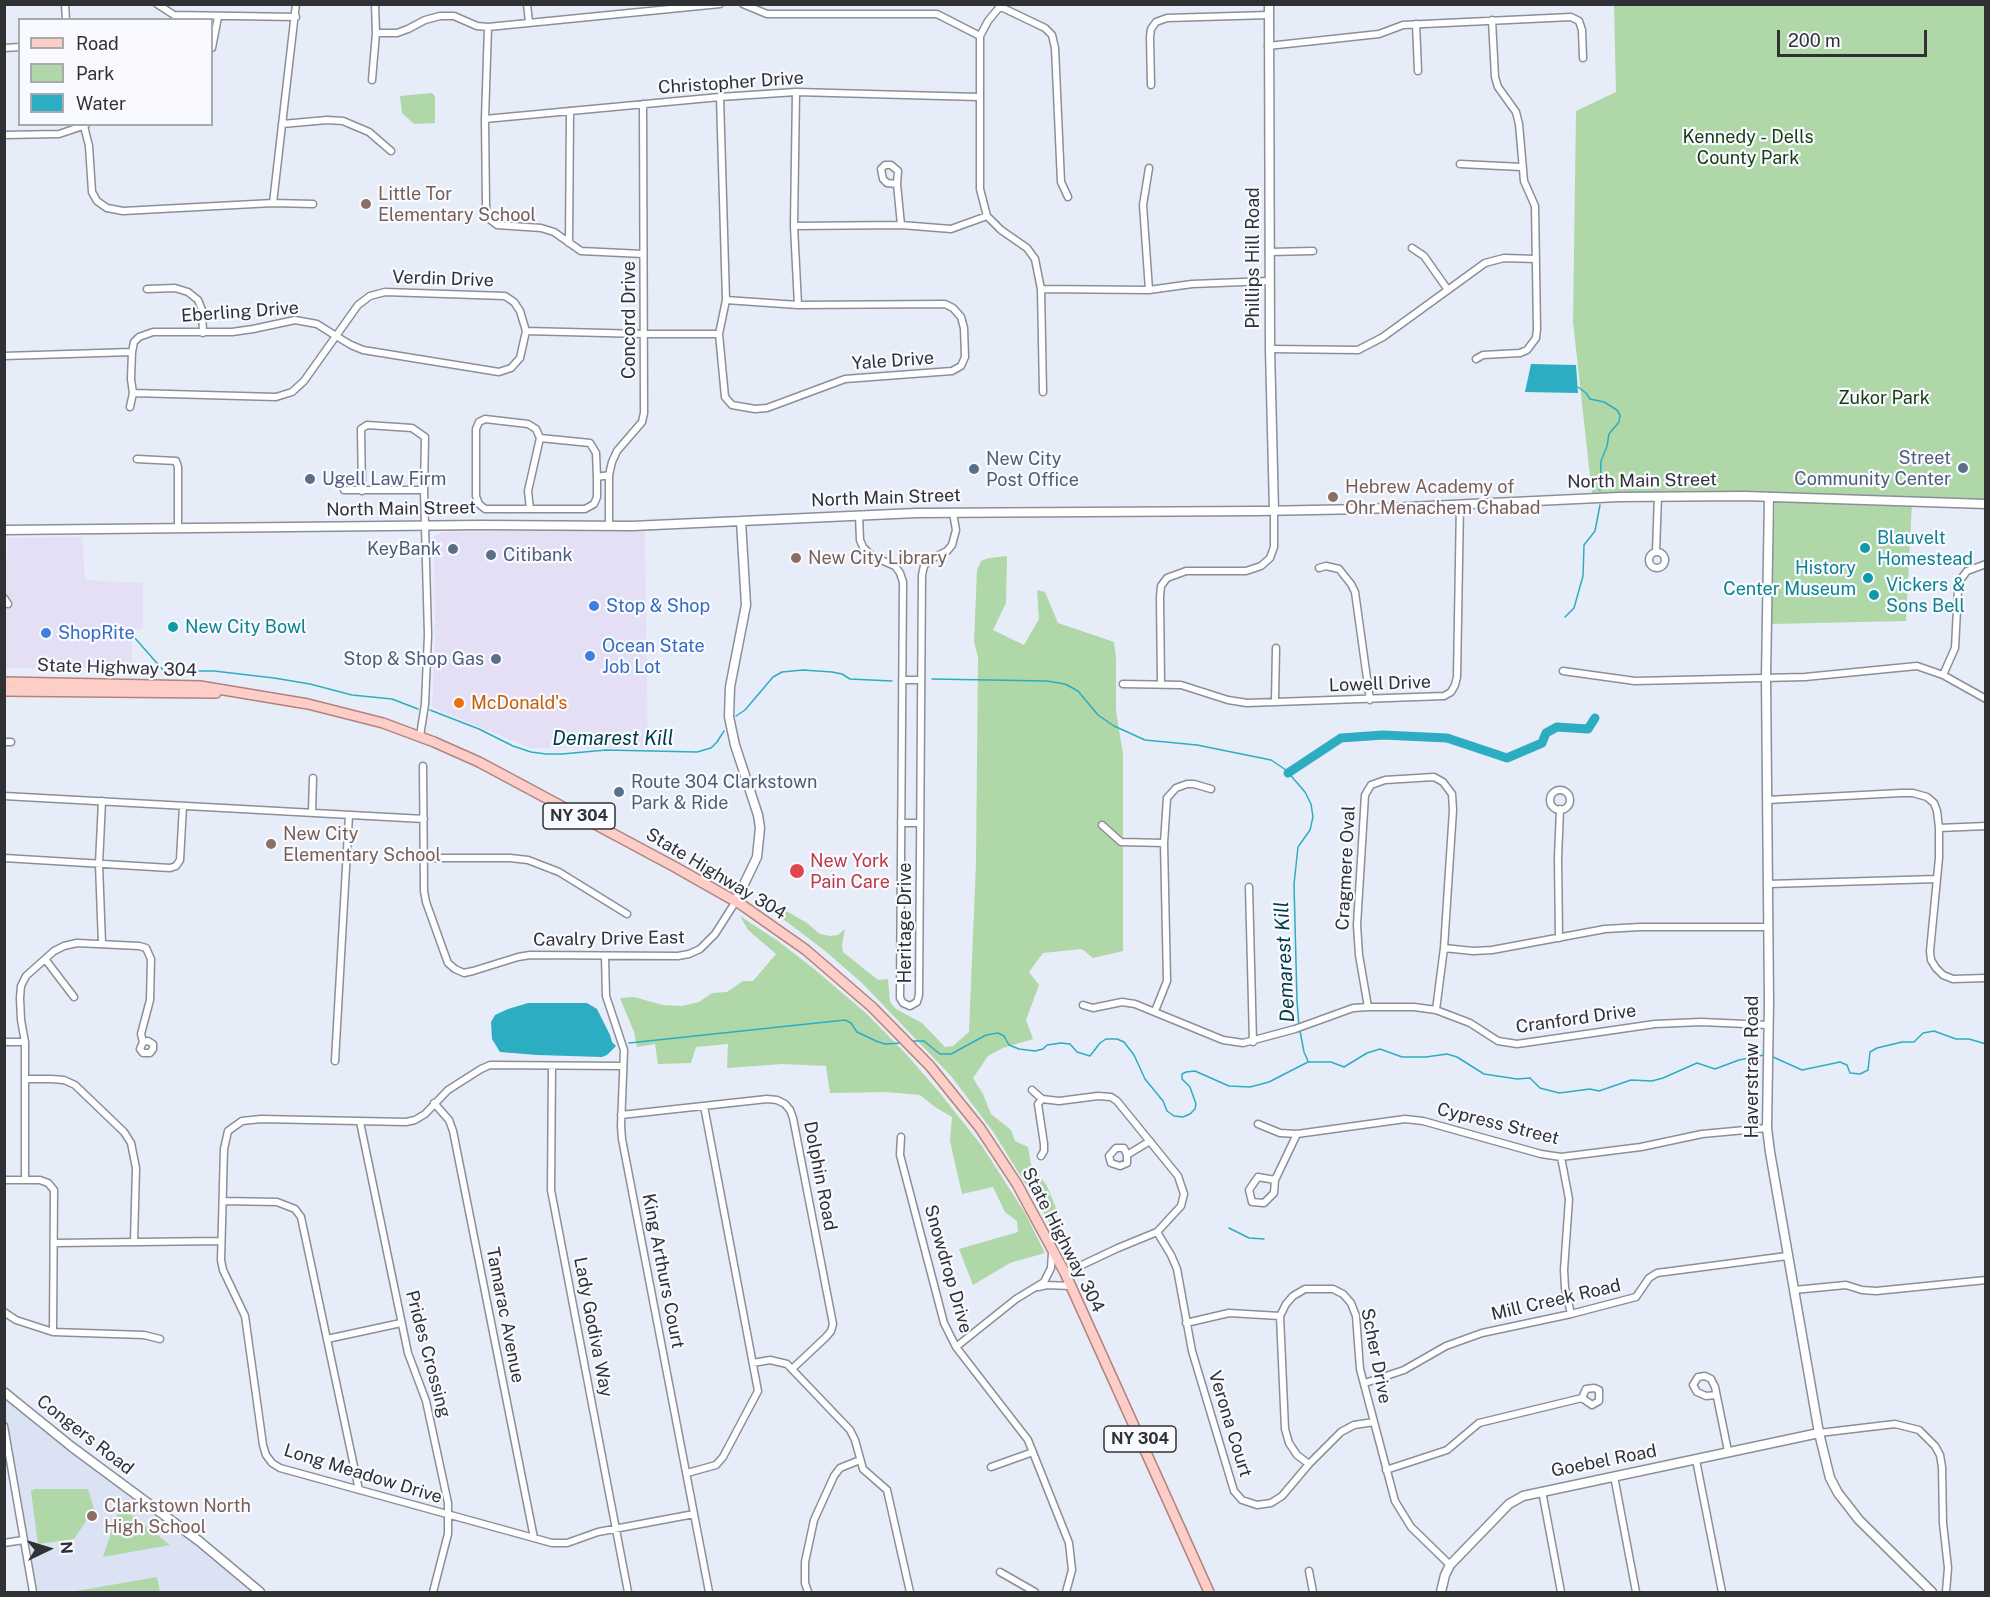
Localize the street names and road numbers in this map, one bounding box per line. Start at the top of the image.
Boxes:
street label: Christopher Drive [657,67,805,99]
street label: Phillips Hill Road [1242,187,1264,329]
street label: Concord Drive [618,261,640,379]
street label: Verdin Drive [392,266,494,292]
street label: Eberling Drive [180,297,300,327]
street label: Yale Drive [851,347,935,375]
street label: North Main Street [1567,469,1717,493]
street label: North Main Street [811,485,961,511]
street label: North Main Street [326,497,476,521]
street label: State Highway 304 [37,654,197,682]
street label: Lowell Drive [1329,671,1431,697]
road number: NY 304 [543,803,615,829]
street label: Cragmere Oval [1332,805,1360,931]
street label: State Highway 304 [642,824,790,924]
street label: Heritage Drive [894,863,916,983]
street label: Cavalry Drive East [533,927,685,951]
street label: Haverstraw Road [1741,996,1763,1138]
street label: Cranford Drive [1514,1000,1638,1038]
street label: Cypress Street [1435,1098,1561,1150]
street label: Dolphin Road [799,1119,841,1233]
street label: State Highway 304 [1017,1164,1109,1316]
street label: King Arthurs Court [637,1192,689,1350]
street label: Snowdrop Drive [919,1202,977,1336]
street label: Tamarac Avenue [481,1245,529,1385]
street label: Lady Godiva Way [569,1255,617,1399]
street label: Mill Creek Road [1489,1275,1623,1325]
street label: Prides Crossing [401,1288,455,1420]
street label: Scher Drive [1356,1306,1396,1406]
street label: Verona Court [1204,1368,1256,1480]
street label: Congers Road [32,1390,138,1480]
road number: NY 304 [1104,1426,1176,1452]
street label: Long Meadow Drive [281,1440,445,1508]
street label: Goebel Road [1549,1440,1659,1482]

